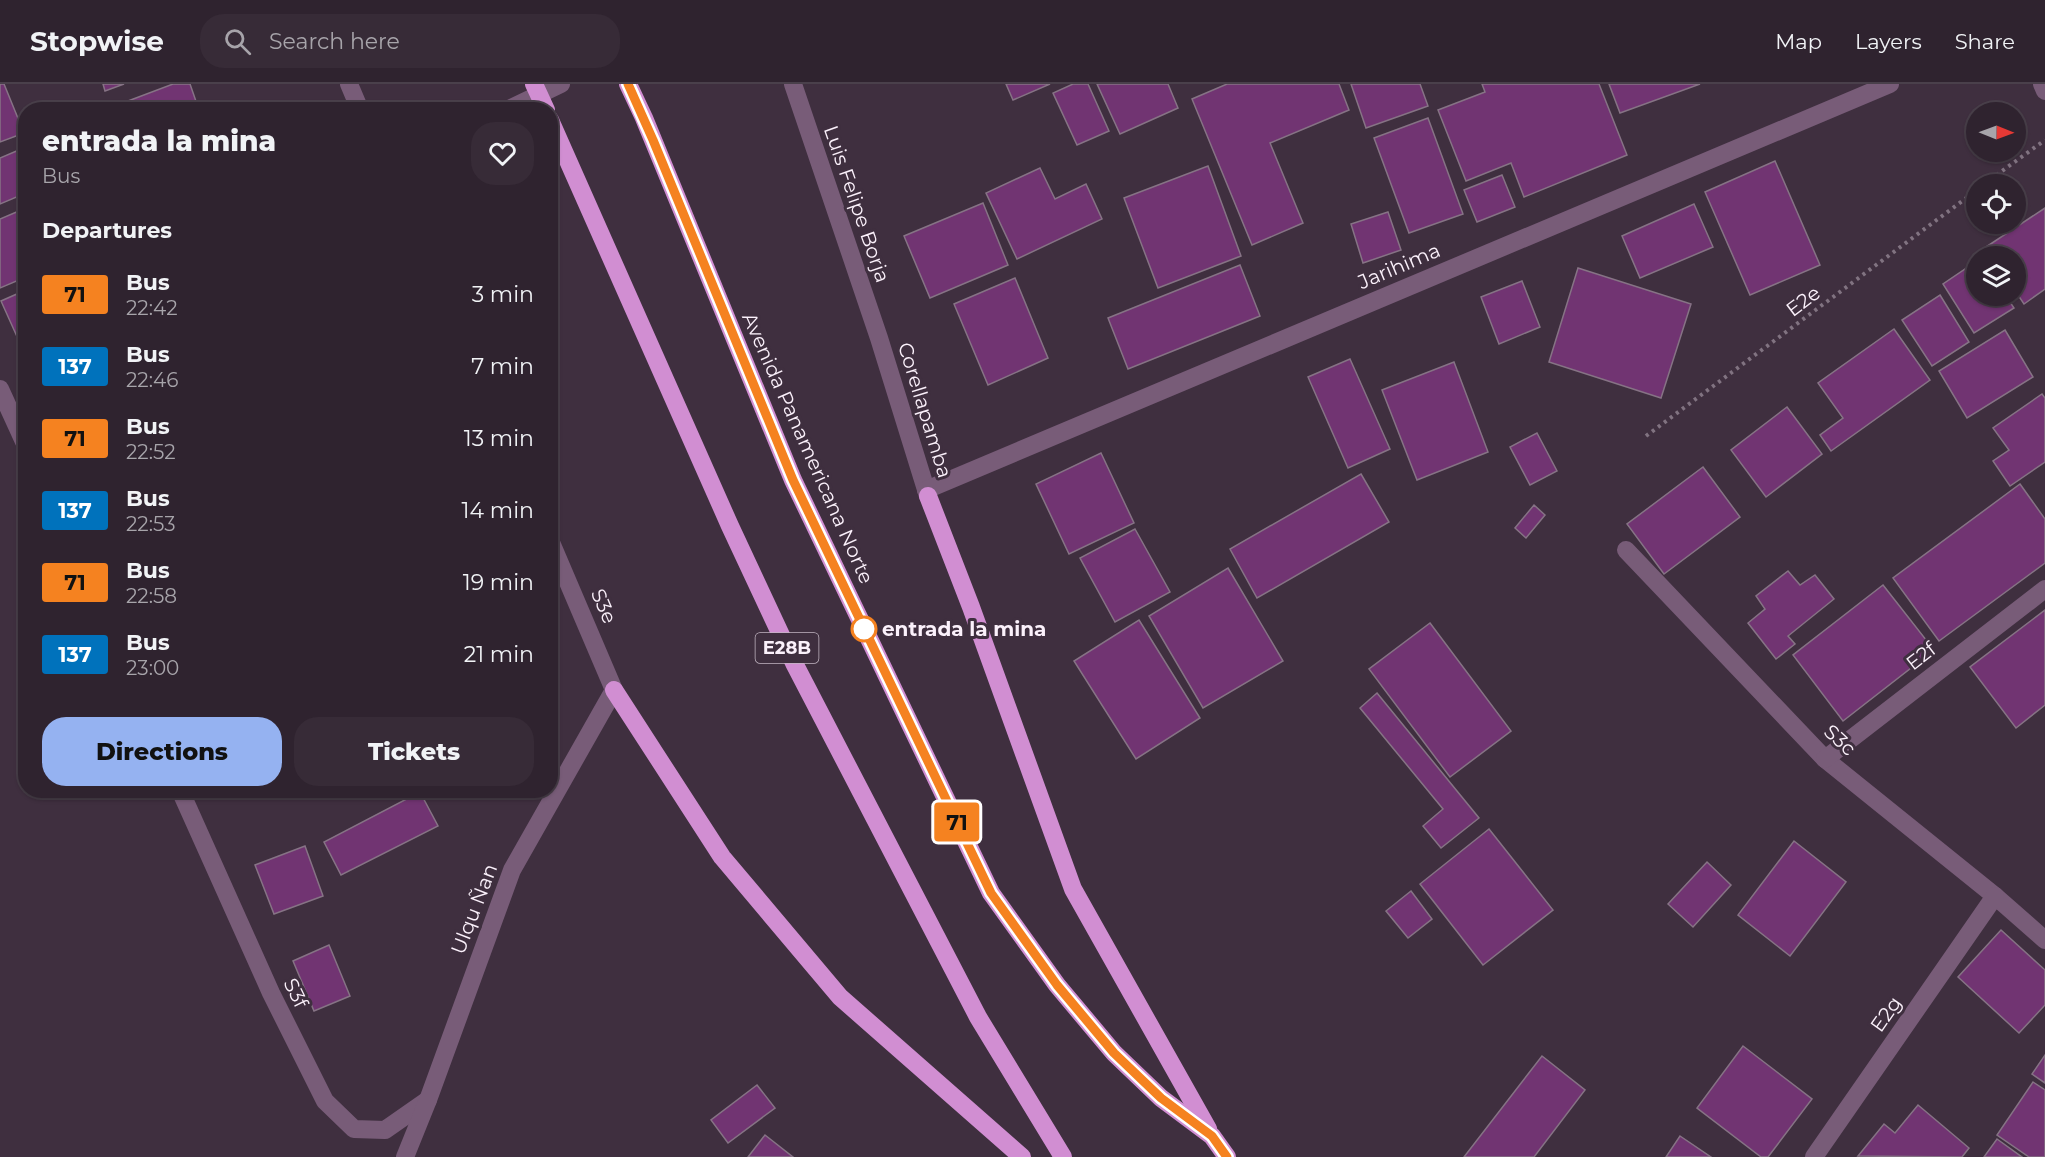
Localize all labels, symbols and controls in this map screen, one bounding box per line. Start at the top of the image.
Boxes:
search box [200,14,620,68]
text: Stopwise [30,24,164,58]
icon: search [221,25,254,58]
text: Search here [269,28,400,55]
text: Map [1775,29,1822,54]
text: Layers [1855,29,1922,54]
text: Share [1955,29,2015,54]
north arrow [1966,102,2026,162]
map controls [1966,102,2026,306]
button: heart [471,122,534,185]
street label: Luis Felipe Borja [819,122,895,286]
text: entrada la mina [42,124,276,158]
text: Bus [42,164,80,188]
button: locate [1966,174,2026,234]
text: Departures [42,217,172,244]
street label: Jarihima [1353,238,1444,294]
button: layers [1966,246,2026,306]
text: Bus [126,269,170,296]
street label: E2e [1781,280,1825,322]
text: 3 min [472,281,534,308]
text: 71 [64,282,86,307]
text: 22:42 [126,296,178,320]
street label: Avenida Panamericana Norte [737,309,879,587]
street label: Corellapamba [893,339,957,481]
text: Bus [126,341,170,368]
text: 7 min [471,353,534,380]
text: 137 [58,354,92,379]
text: 22:46 [126,368,178,392]
text: Bus [126,413,170,440]
text: 13 min [464,425,534,452]
text: 71 [64,426,86,451]
text: 22:52 [126,440,176,464]
text: Bus [126,485,170,512]
text: 14 min [462,497,534,524]
text: 137 [58,498,92,523]
text: 22:53 [126,512,175,536]
text: Bus [126,557,170,584]
text: 19 min [463,569,534,596]
text: 71 [64,570,86,595]
text: 22:58 [126,584,177,608]
street label: S3e [586,585,622,627]
marker: entrada la mina [851,616,877,642]
place label: entrada la mina [882,617,1046,641]
text: Bus [126,629,170,656]
road number: E28B [756,633,818,663]
street label: E2f [1901,636,1942,675]
text: 21 min [464,641,534,668]
text: 137 [58,642,92,667]
text: 23:00 [126,656,179,680]
button: Directions [42,717,282,786]
button: Tickets [294,717,534,786]
street label: S3c [1819,719,1861,761]
line badge: 71 [930,802,984,842]
text: 71 [946,810,968,835]
street label: Ulqu Ñan [446,860,502,958]
street label: S3f [279,974,314,1013]
street label: E2g [1865,992,1907,1036]

